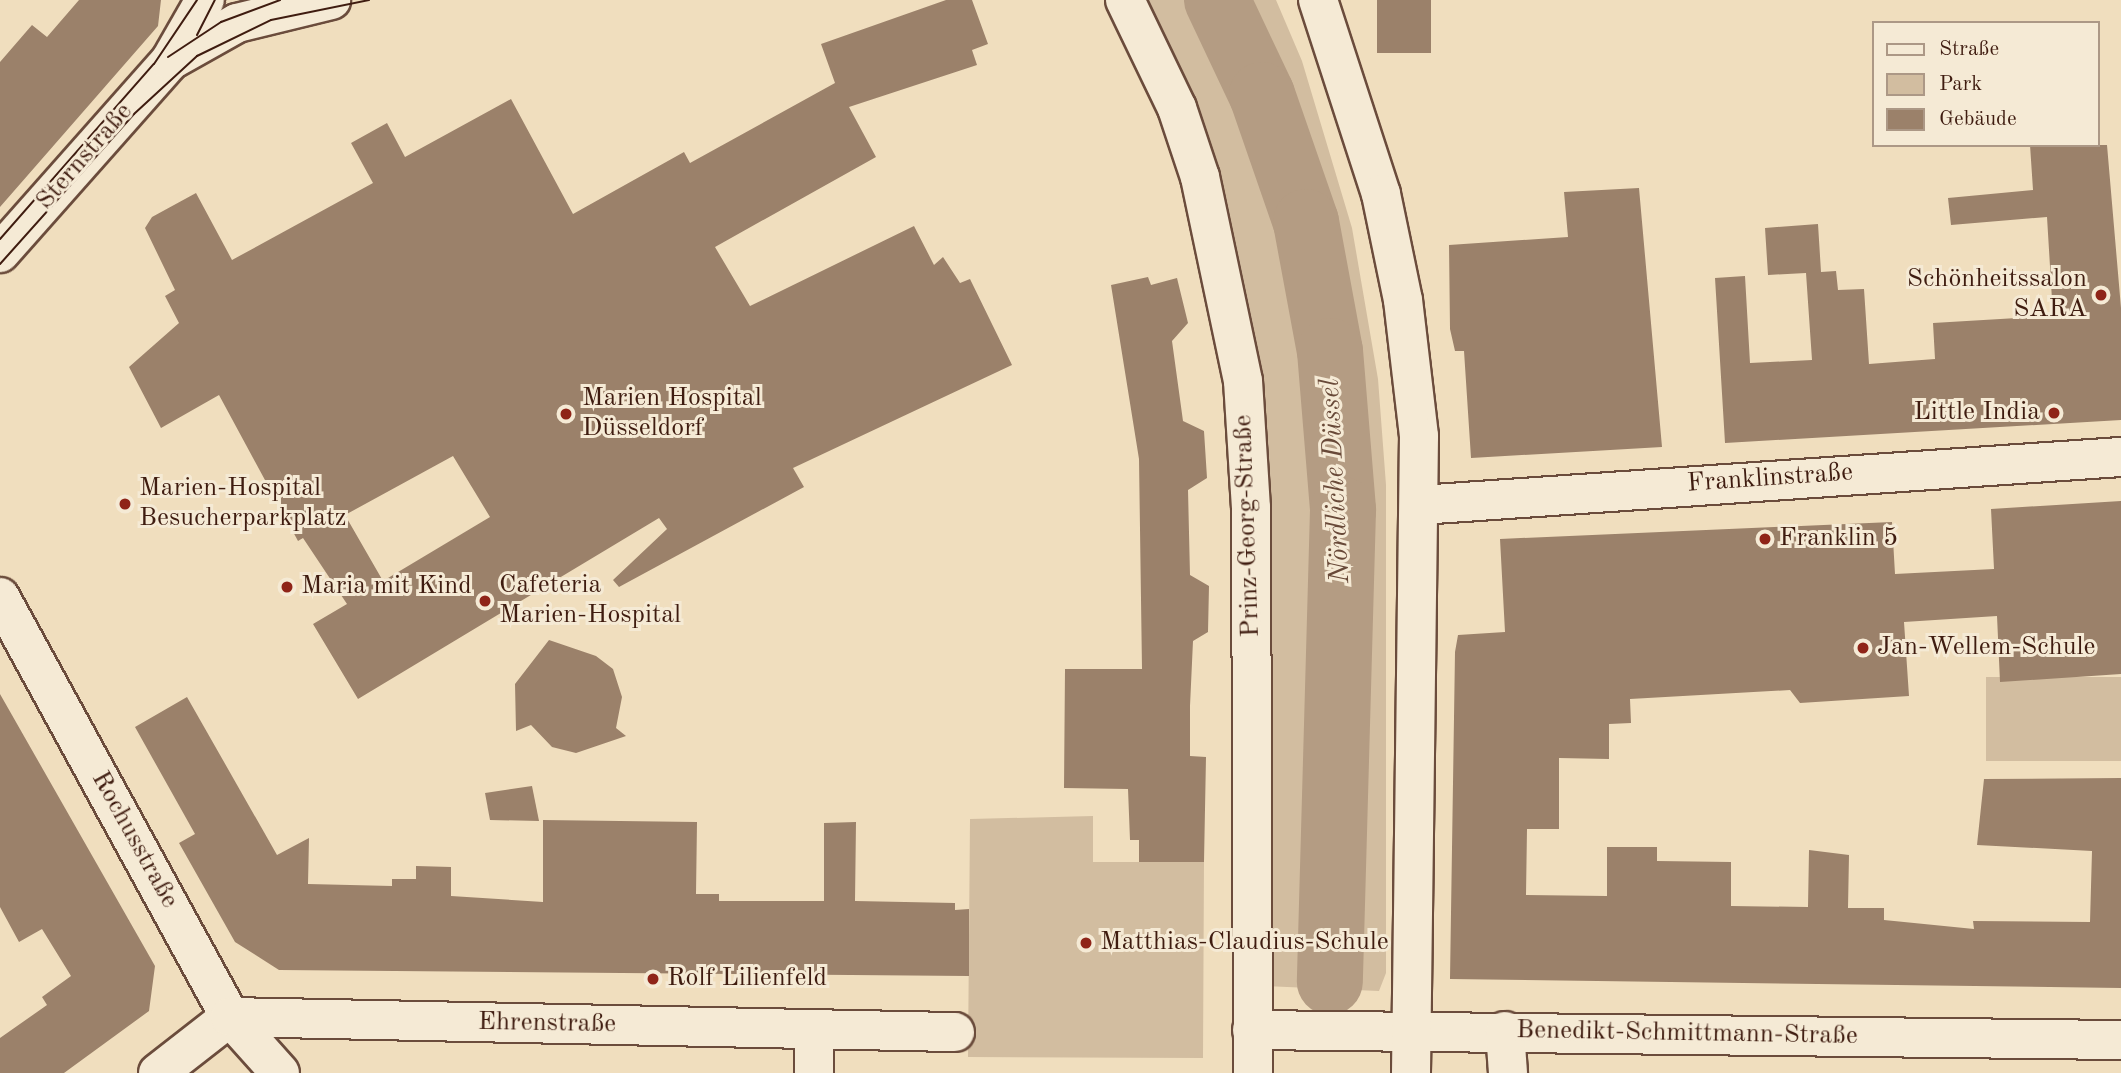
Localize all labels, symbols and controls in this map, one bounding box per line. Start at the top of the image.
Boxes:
legend [1872,21,2100,147]
text: Straße [1939,39,1999,60]
text: Park [1939,74,1982,95]
street label: Sternstraße [30,97,140,217]
text: Gebäude [1939,109,2017,130]
place label: Schönheitssalon SARA [1907,264,2087,326]
marker: Schönheitssalon SARA [2093,287,2109,303]
water label: Nördliche Düssel [1314,378,1358,584]
place label: Marien Hospital Düsseldorf [582,383,762,444]
place label: Little India [1913,397,2040,429]
marker: Marien Hospital Düsseldorf [556,404,576,424]
marker: Little India [2046,405,2062,421]
street label: Prinz-Georg-Straße [1229,414,1267,638]
street label: Franklinstraße [1686,458,1854,500]
place label: Marien-Hospital Besucherparkplatz [139,473,347,534]
marker: Marien-Hospital Besucherparkplatz [117,496,133,512]
place label: Franklin 5 [1779,523,1898,555]
marker: Franklin 5 [1757,531,1773,547]
place label: Cafeteria Marien-Hospital [499,570,681,632]
place label: Maria mit Kind [301,571,472,603]
marker: Maria mit Kind [279,579,295,595]
marker: Cafeteria Marien-Hospital [477,593,493,609]
place label: Jan-Wellem-Schule [1877,632,2096,664]
marker: Jan-Wellem-Schule [1855,640,1871,656]
street label: Rochusstraße [84,766,184,914]
place label: Matthias-Claudius-Schule [1100,927,1389,959]
marker: Matthias-Claudius-Schule [1078,935,1094,951]
place label: Rolf Lilienfeld [667,963,827,995]
marker: Rolf Lilienfeld [645,971,661,987]
street label: Ehrenstraße [478,1007,616,1041]
street label: Benedikt-Schmittmann-Straße [1516,1015,1858,1053]

